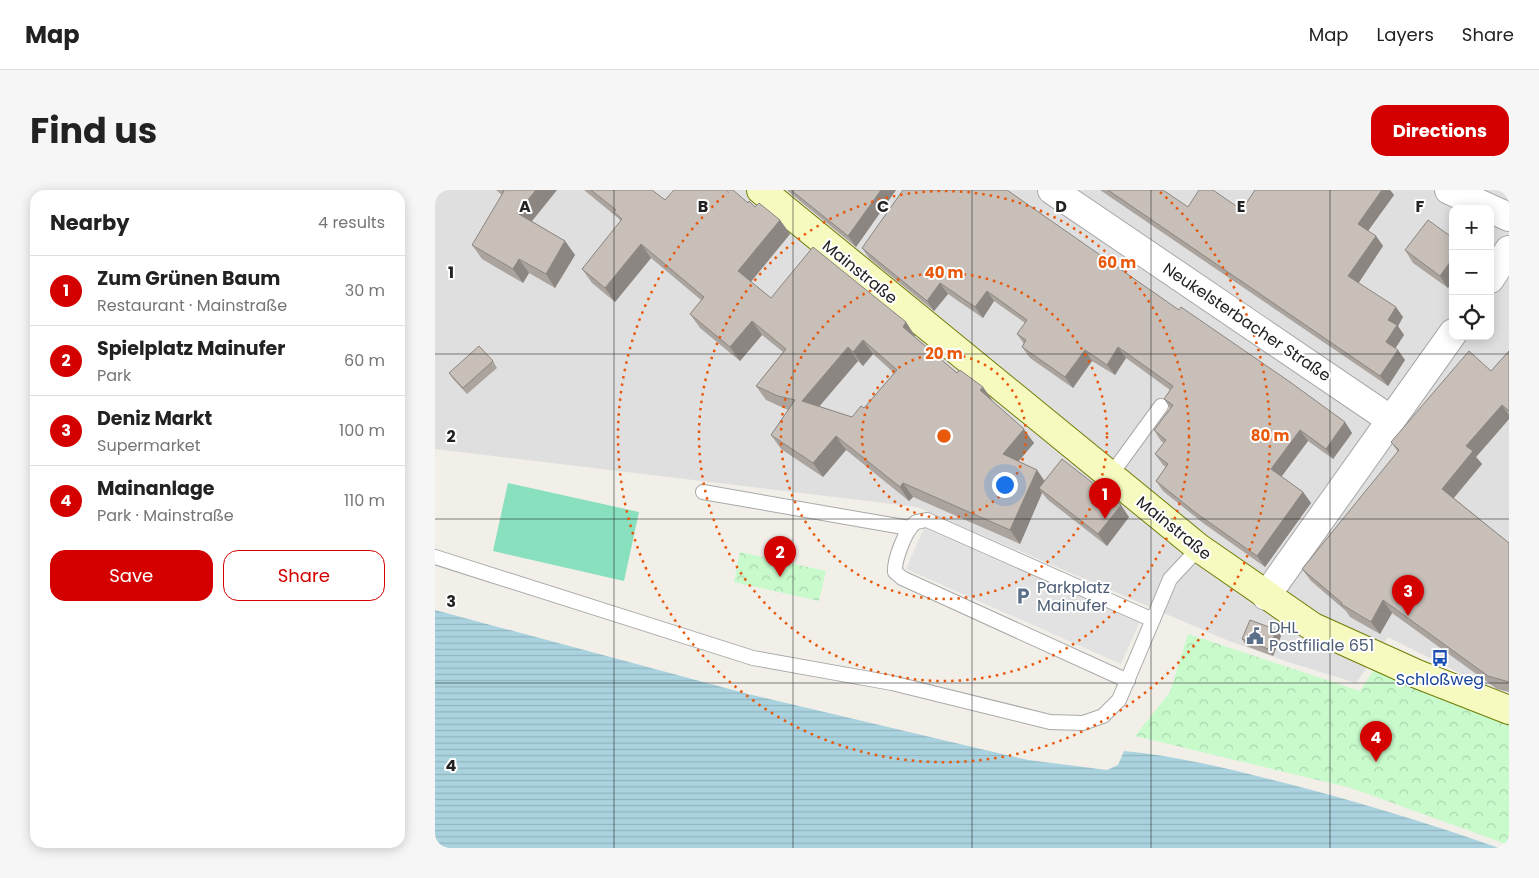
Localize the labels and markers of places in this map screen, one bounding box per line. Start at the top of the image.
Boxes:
centre of rings [935,427,953,445]
pin: 1 [1089,478,1121,519]
pin: 2 [764,536,796,577]
pin: 3 [1392,575,1424,616]
place label: Parkplatz Mainufer [1037,576,1110,617]
parking icon: Parkplatz Mainufer [1013,586,1033,606]
place label: DHL Postfiliale 651 [1269,616,1374,657]
public building icon: DHL Postfiliale 651 [1245,626,1265,646]
bus stop icon: Schloßweg [1430,648,1450,668]
place label: Schloßweg [1396,668,1484,691]
pin: 4 [1360,721,1392,762]

